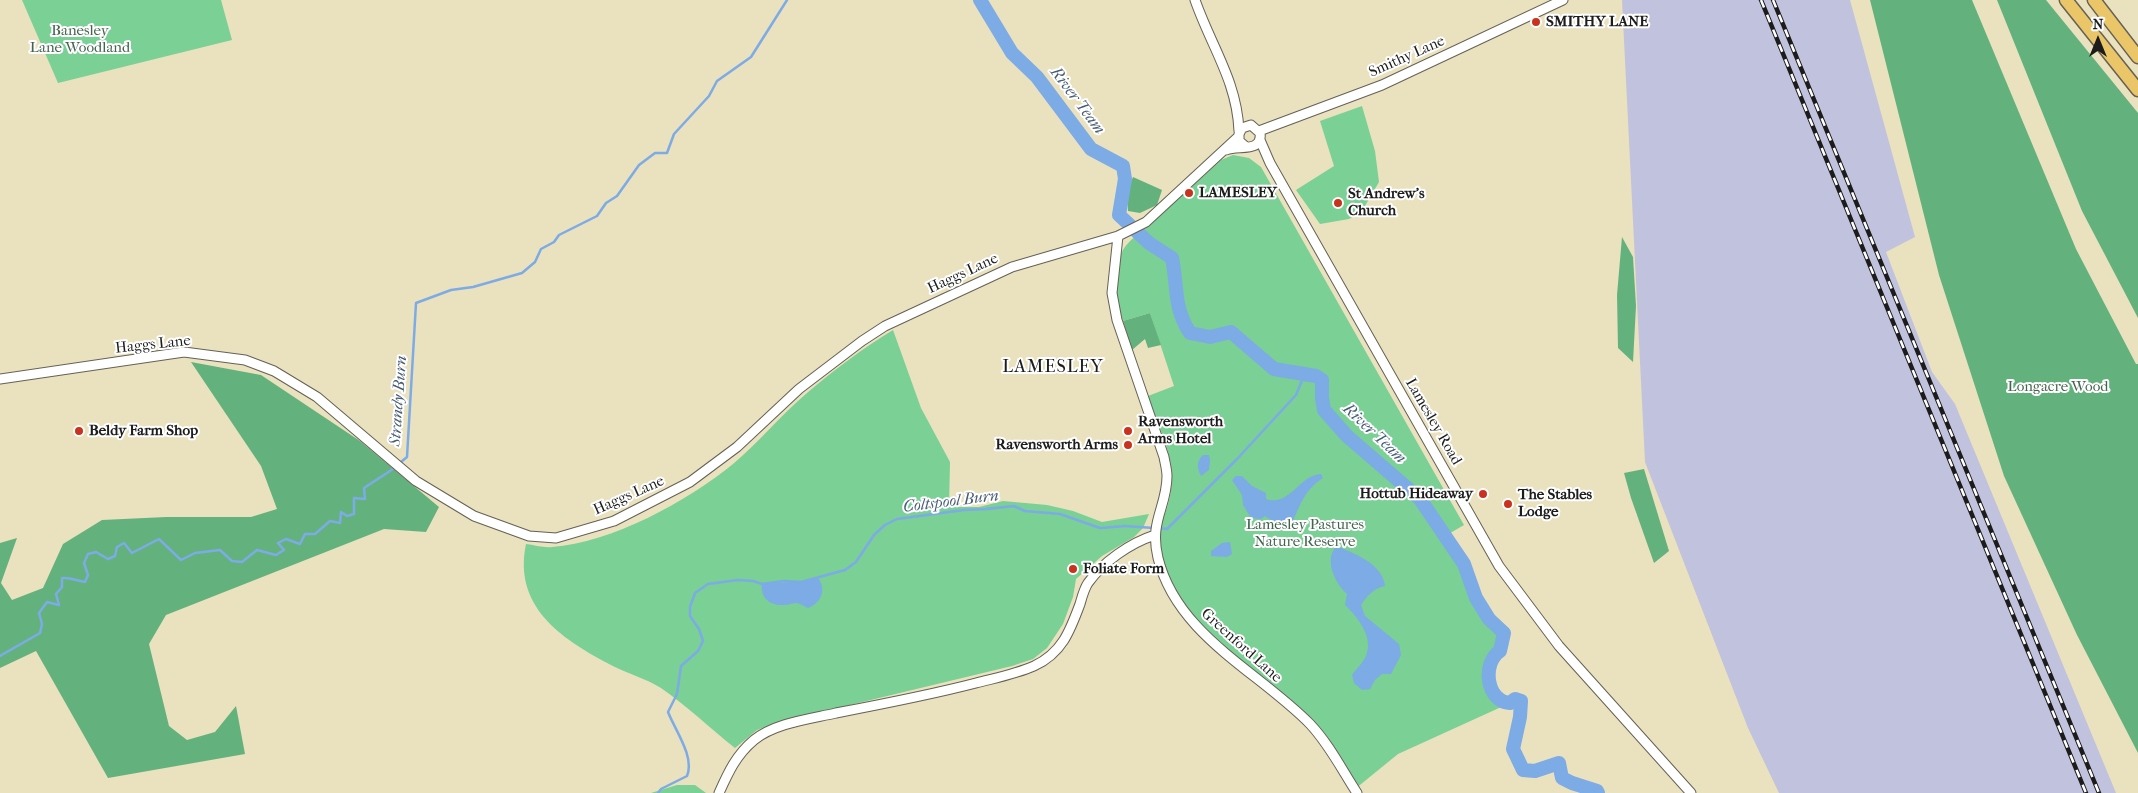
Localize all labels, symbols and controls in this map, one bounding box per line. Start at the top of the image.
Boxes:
place label: SMITHY LANE [1546,13,1648,31]
north arrow [2073,15,2123,65]
marker: SMITHY LANE [1530,16,1542,28]
text: N [2093,16,2103,33]
park label: Banesley Lane Woodland [30,22,130,57]
street label: Smithy Lane [1366,32,1448,82]
water label: River Team [1045,64,1109,138]
place label: LAMESLEY [1199,184,1277,202]
place label: St Andrew's Church [1348,185,1424,220]
marker: LAMESLEY [1183,187,1195,199]
marker: St Andrew's Church [1332,197,1344,209]
street label: Haggs Lane [925,250,1001,298]
street label: Haggs Lane [114,332,192,358]
water label: Strandy Burn [386,355,412,447]
district label: LAMESLEY [1001,357,1105,379]
street label: Lamesley Road [1401,375,1465,469]
park label: Longacre Wood [2008,378,2108,396]
water label: River Team [1338,400,1410,468]
place label: Ravensworth Arms Hotel [1138,413,1223,448]
place label: Beldy Farm Shop [89,422,198,440]
marker: Beldy Farm Shop [73,425,85,437]
marker: Ravensworth Arms Hotel [1122,425,1134,437]
place label: Ravensworth Arms [995,436,1118,454]
marker: Ravensworth Arms [1122,439,1134,451]
street label: Haggs Lane [591,472,667,520]
place label: Hottub Hideaway [1359,485,1473,503]
place label: The Stables Lodge [1518,486,1592,521]
water label: Coltspool Burn [902,487,1000,517]
marker: Hottub Hideaway [1477,488,1489,500]
marker: The Stables Lodge [1502,498,1514,510]
park label: Lamesley Pastures Nature Reserve [1246,516,1364,551]
place label: Foliate Form [1083,560,1164,578]
marker: Foliate Form [1067,563,1079,575]
street label: Greenford Lane [1197,605,1285,687]

